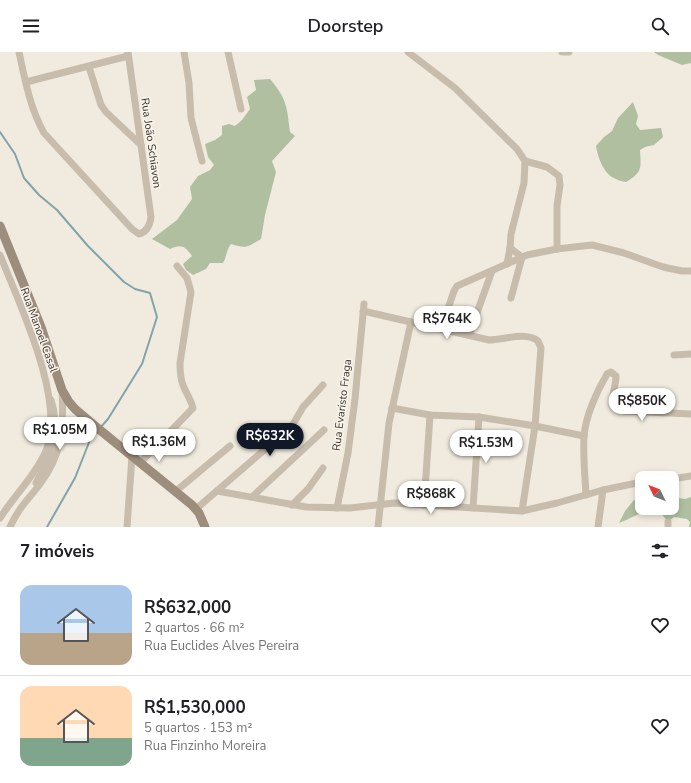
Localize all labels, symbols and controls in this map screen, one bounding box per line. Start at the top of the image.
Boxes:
text: Doorstep [308,14,383,38]
icon: menu [20,15,42,37]
icon: search [649,15,671,37]
street label: Rua João Schiavon [137,97,165,189]
street label: Rua Manoel Casal [17,286,62,375]
pin: R$764K [414,306,480,340]
text: R$764K [423,310,471,328]
street label: Rua Evaristo Fraga [329,358,355,452]
pin: R$850K [609,388,675,422]
text: R$850K [618,392,666,410]
pin: R$1.05M [23,417,97,451]
text: R$1.05M [33,421,87,439]
pin: R$632K [237,423,303,457]
text: R$632K [246,427,294,445]
pin: R$1.36M [122,429,196,463]
pin: R$1.53M [449,430,523,464]
text: R$1.36M [132,433,186,451]
text: R$1.53M [459,434,513,452]
north arrow [635,471,679,515]
map controls [635,471,679,515]
pin: R$868K [398,481,464,515]
text: R$868K [407,485,455,503]
text: 7 imóveis [20,540,94,563]
icon: filters [649,540,671,562]
text: R$632,000 [144,596,231,619]
icon: home [52,601,100,649]
icon: heart [649,614,671,636]
text: 2 quartos · 66 m² [144,619,245,637]
text: Rua Euclides Alves Pereira [144,637,299,655]
text: R$1,530,000 [144,696,246,719]
icon: home [52,702,100,750]
icon: heart [649,715,671,737]
text: 5 quartos · 153 m² [144,719,252,737]
text: Rua Finzinho Moreira [144,737,266,755]

